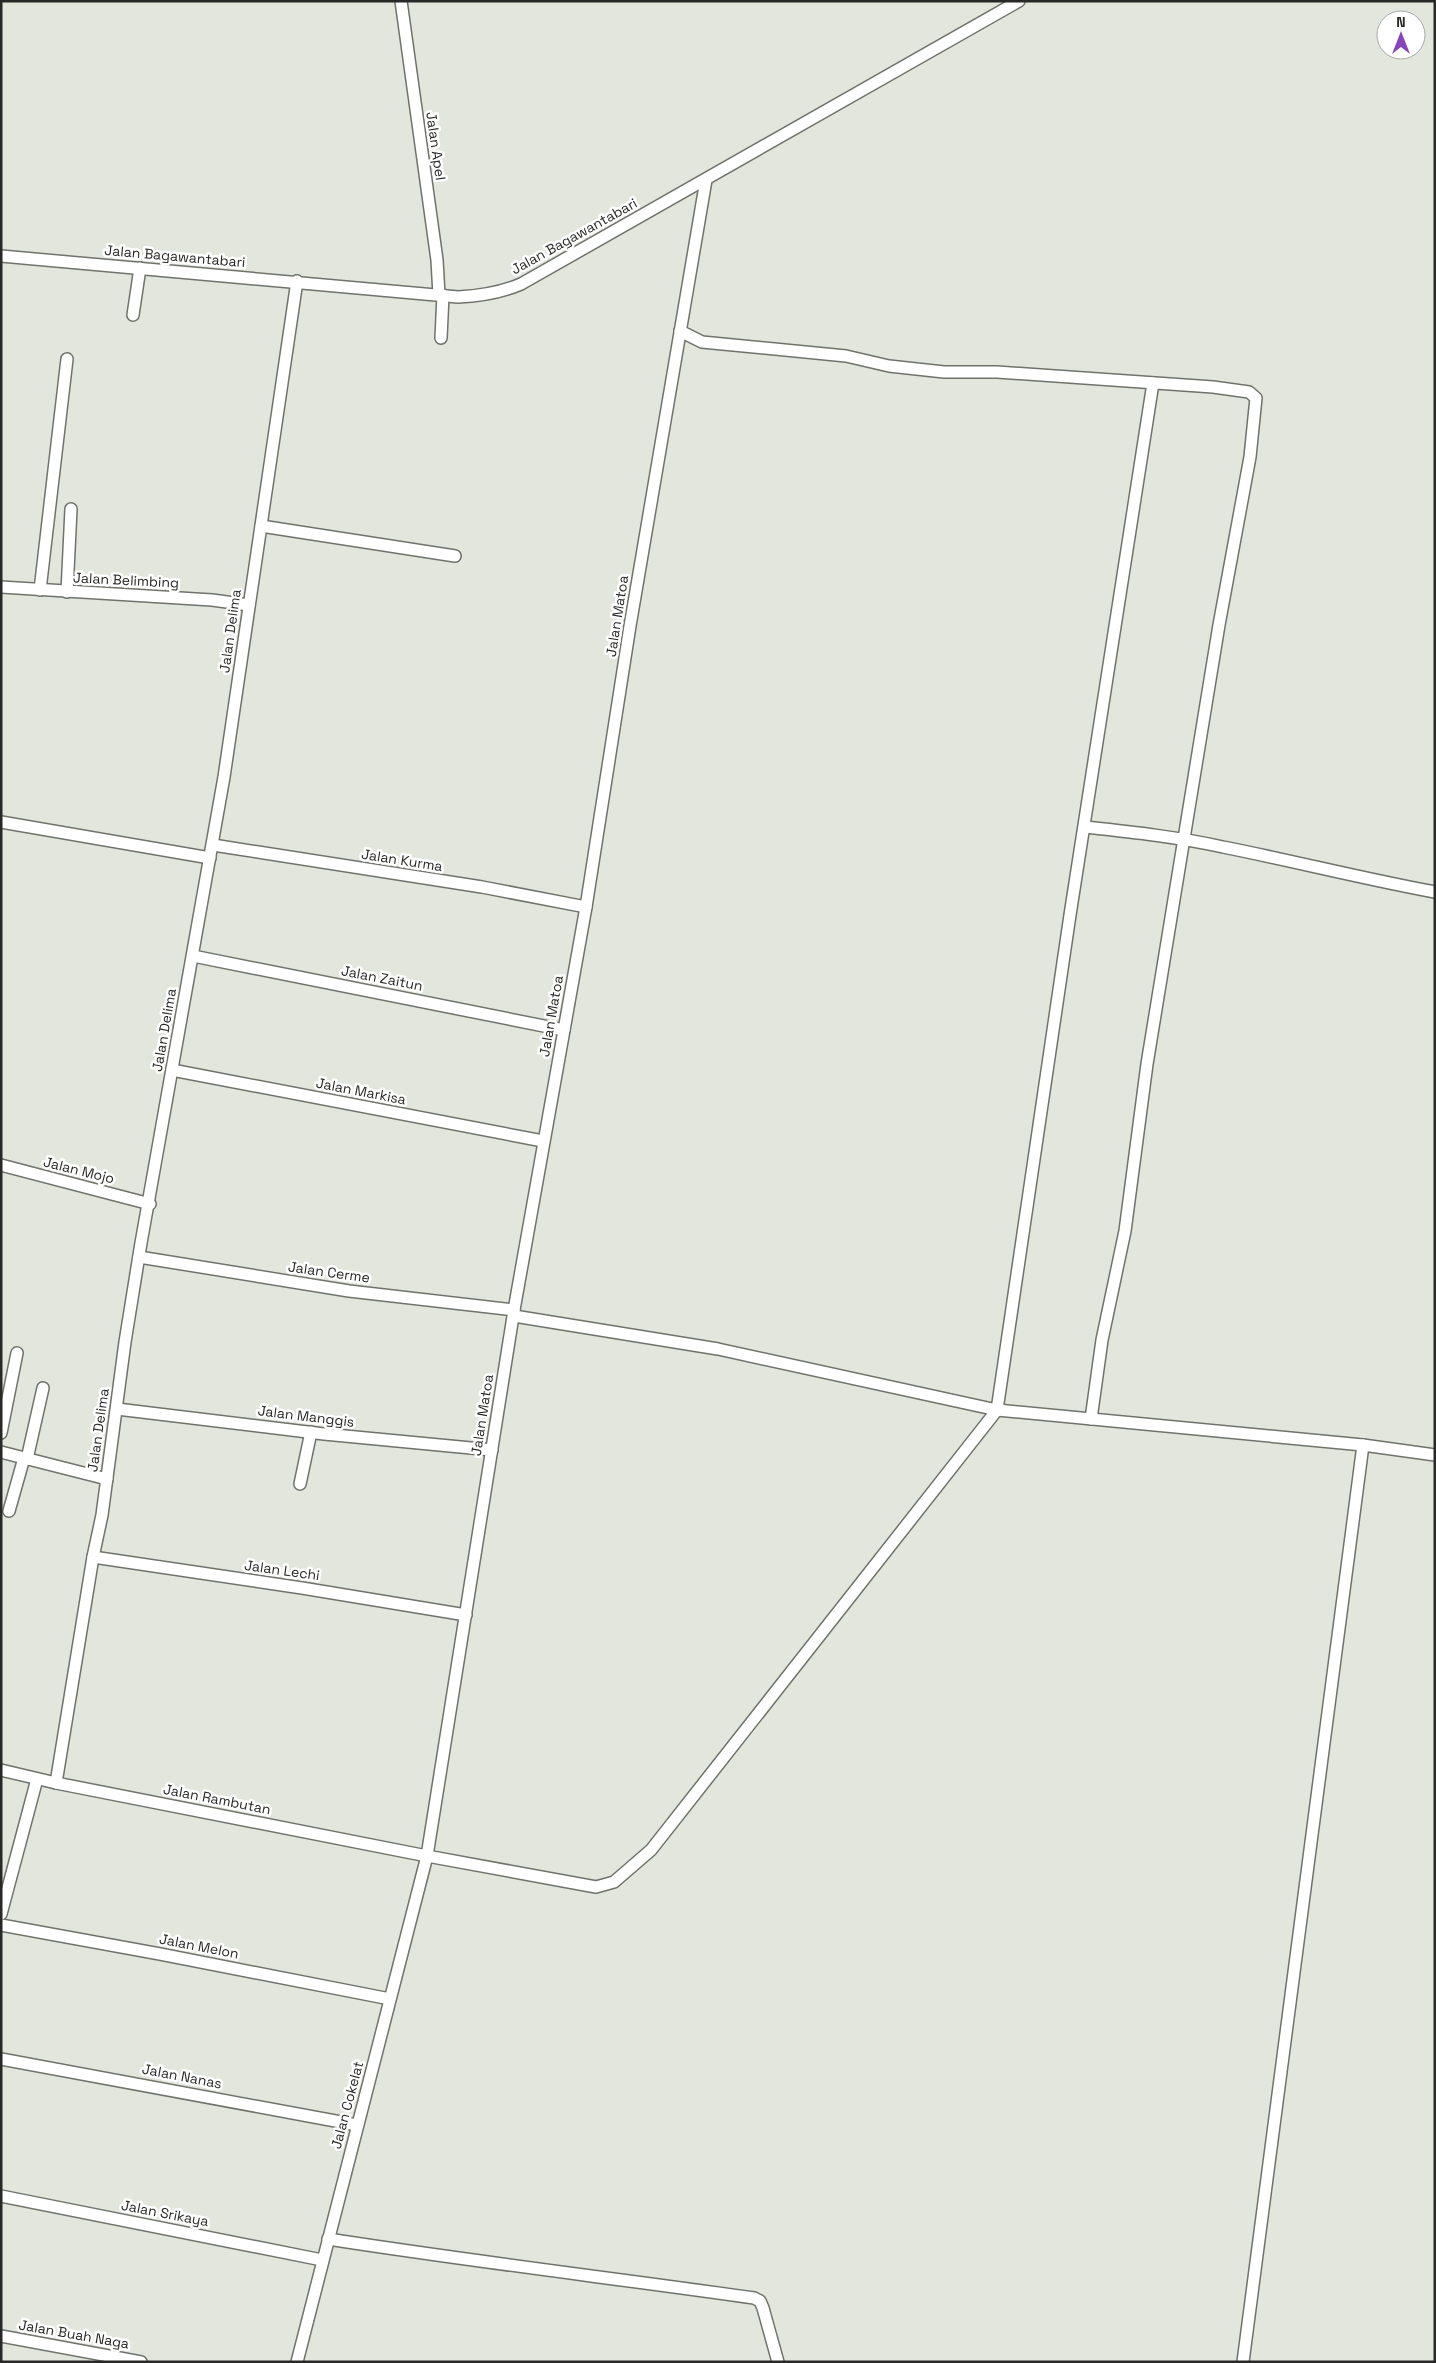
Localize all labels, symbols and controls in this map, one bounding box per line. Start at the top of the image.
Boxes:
north arrow [1376,10,1426,60]
text: N [1396,13,1406,31]
street label: Jalan Apel [422,111,450,181]
street label: Jalan Bagawantabari [508,194,640,278]
street label: Jalan Bagawantabari [104,241,246,271]
street label: Jalan Belimbing [73,568,179,592]
street label: Jalan Matoa [602,574,632,658]
street label: Jalan Delima [215,588,245,674]
street label: Jalan Kurma [360,845,444,875]
street label: Jalan Zaitun [340,961,424,995]
street label: Jalan Matoa [535,974,567,1058]
street label: Jalan Delima [148,987,180,1073]
street label: Jalan Markisa [314,1073,408,1109]
street label: Jalan Mojo [42,1152,116,1188]
street label: Jalan Cerme [287,1257,371,1287]
street label: Jalan Matoa [467,1373,497,1457]
street label: Jalan Delima [83,1387,113,1473]
street label: Jalan Manggis [257,1401,355,1431]
street label: Jalan Lechi [243,1556,321,1584]
street label: Jalan Rambutan [162,1780,272,1818]
street label: Jalan Melon [158,1929,240,1963]
street label: Jalan Nanas [141,2059,223,2093]
street label: Jalan Cokelat [327,2059,367,2151]
street label: Jalan Srikaya [120,2196,210,2230]
street label: Jalan Buah Naga [17,2315,131,2353]

